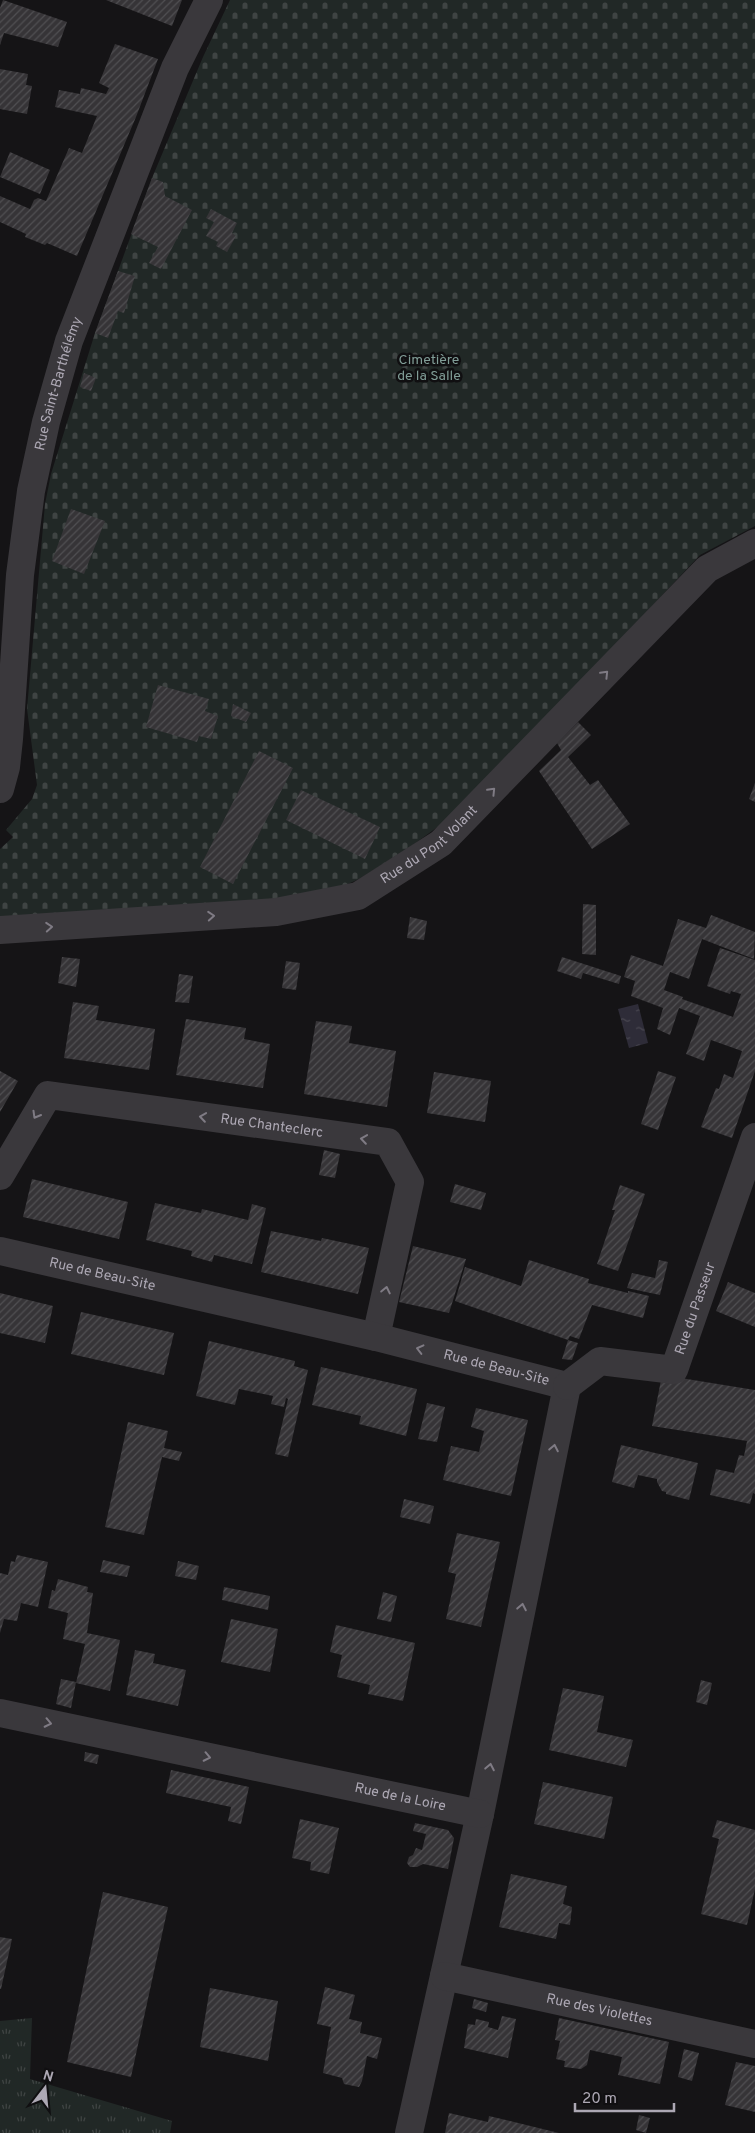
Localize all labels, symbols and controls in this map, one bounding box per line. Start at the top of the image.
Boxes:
street label: Rue Saint-Barthélémy [32,314,86,452]
park label: Cimetière de la Salle [397,352,461,385]
one-way arrow [599,671,608,680]
one-way arrow [486,788,495,797]
street label: Rue du Pont Volant [377,802,481,888]
one-way arrow [207,911,215,922]
one-way arrow [45,922,53,933]
one-way arrow [32,1110,42,1119]
street label: Rue Chanteclerc [219,1110,324,1141]
one-way arrow [198,1112,207,1122]
one-way arrow [359,1134,367,1145]
street label: Rue de Beau-Site [48,1254,157,1295]
street label: Rue du Passeur [671,1260,719,1357]
one-way arrow [380,1285,391,1294]
one-way arrow [416,1344,424,1354]
street label: Rue de Beau-Site [442,1346,551,1390]
one-way arrow [548,1444,559,1453]
one-way arrow [516,1603,527,1612]
one-way arrow [43,1717,52,1728]
one-way arrow [202,1751,211,1762]
one-way arrow [484,1762,494,1771]
street label: Rue de la Loire [353,1779,447,1815]
street label: Rue des Violettes [545,1990,654,2030]
north arrow [20,2063,70,2113]
text: N [41,2067,55,2087]
scale bar [575,2080,674,2112]
text: 20 m [582,2090,617,2109]

